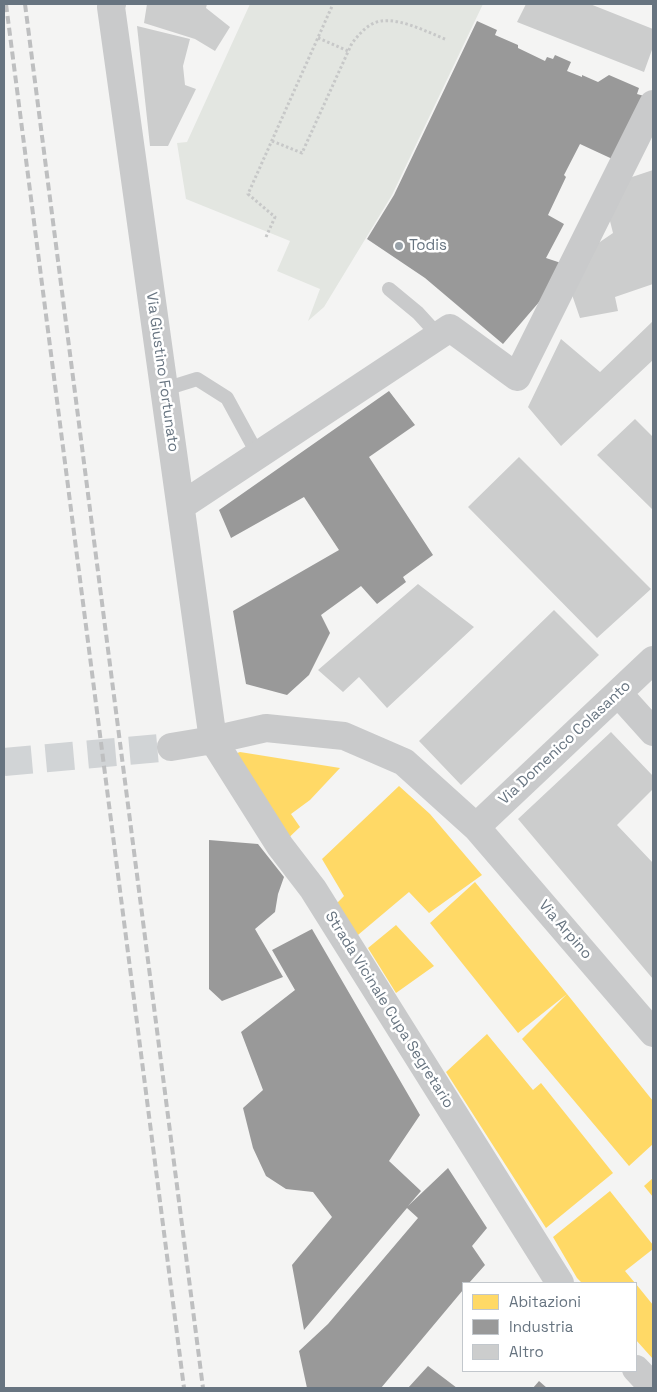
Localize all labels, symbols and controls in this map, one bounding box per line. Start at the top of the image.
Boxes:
place label: Todis [409,237,447,255]
marker: Todis [393,240,405,252]
street label: Via Giustino Fortunato [142,291,182,453]
street label: Via Domenico Colasanto [495,677,635,809]
street label: Via Arpino [534,897,596,963]
street label: Strada Vicinale Cupa Segretario [321,908,457,1112]
legend [462,1282,637,1372]
text: Abitazioni [509,1292,581,1311]
text: Industria [509,1317,573,1336]
text: Altro [509,1342,544,1361]

